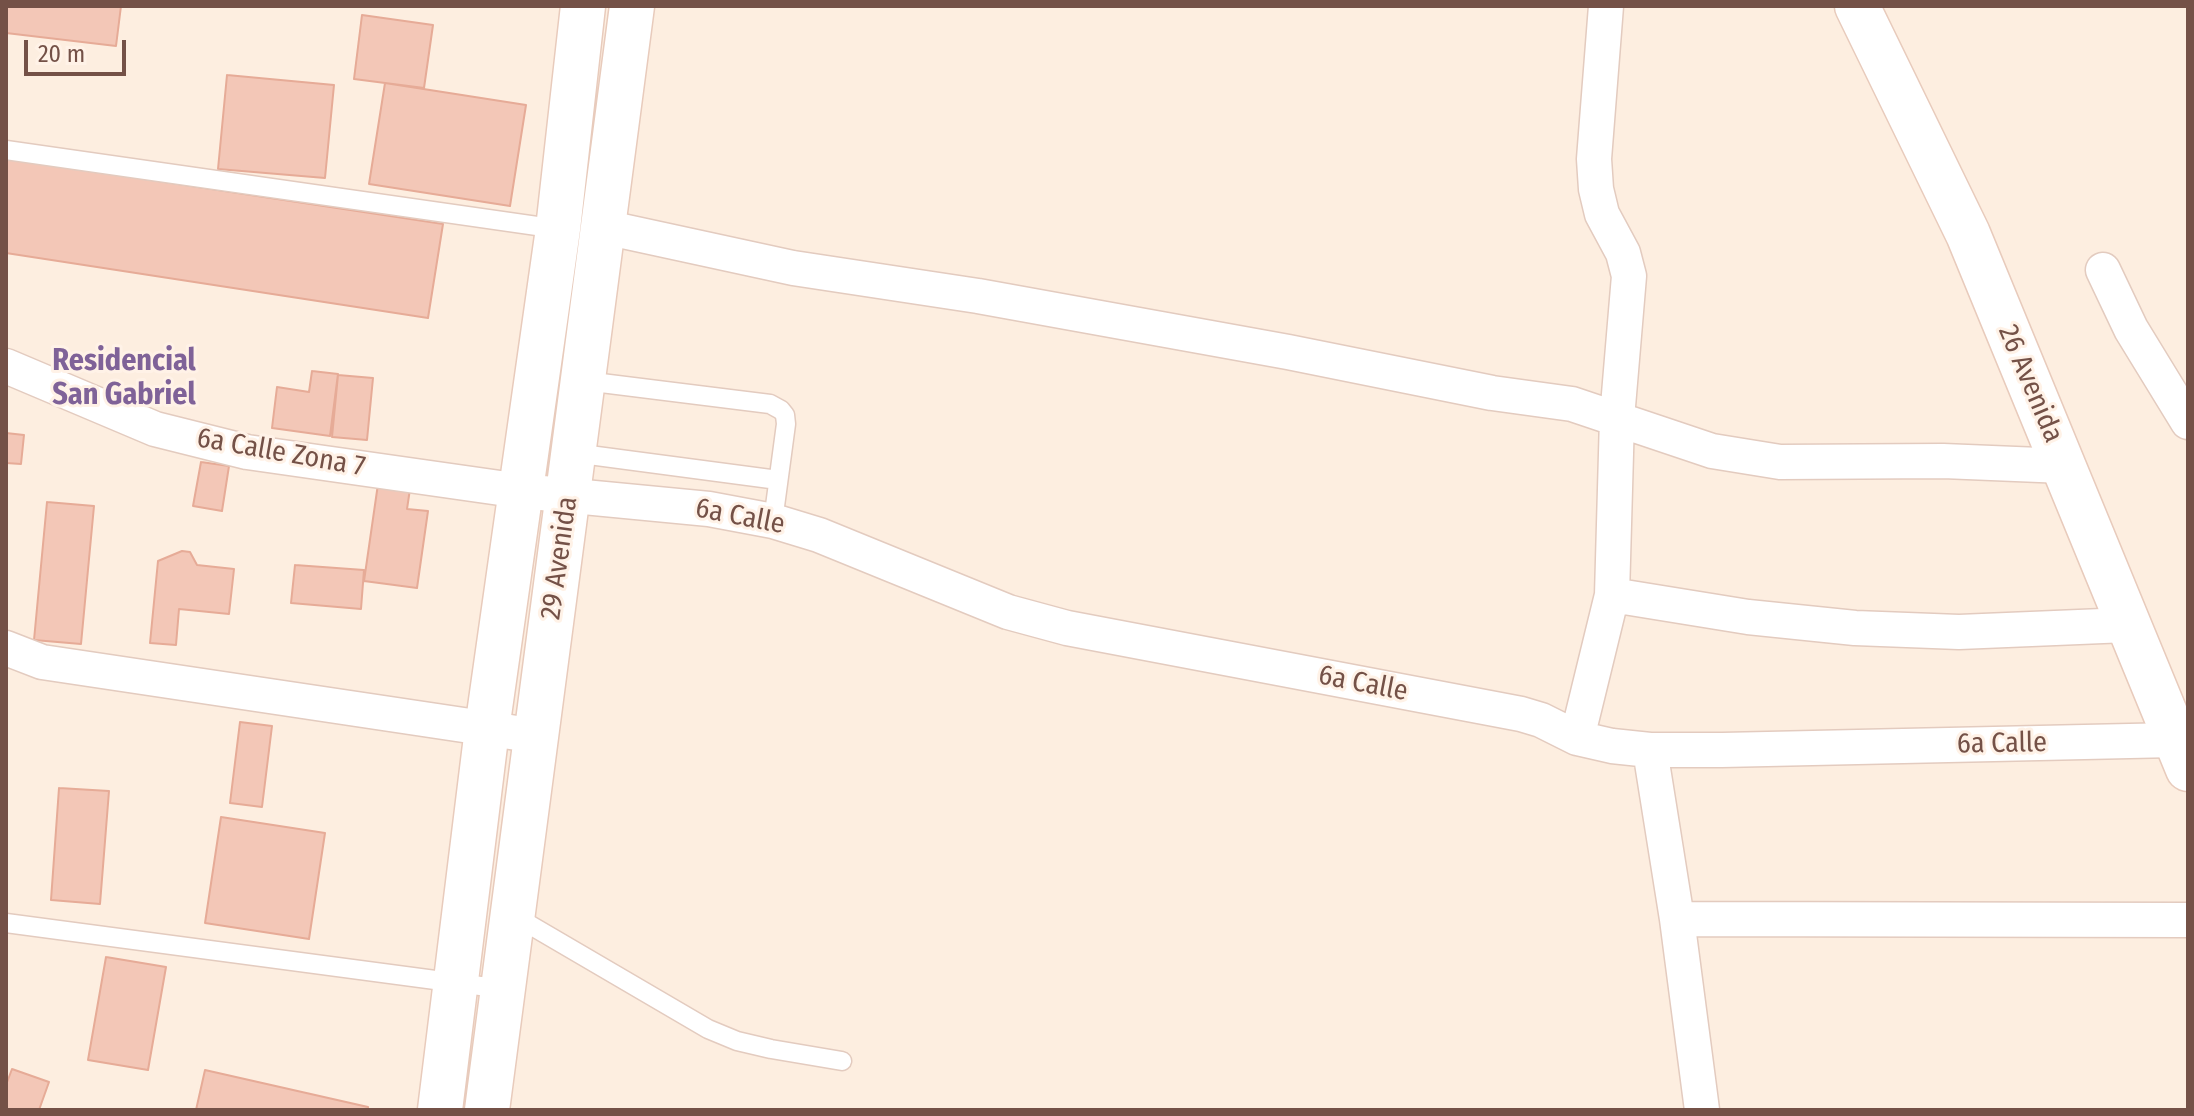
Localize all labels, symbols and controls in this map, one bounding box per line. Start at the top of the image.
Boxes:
scale bar [28,24,130,74]
text: 20 m [38,40,85,68]
street label: 26 Avenida [1990,320,2070,448]
district label: Residencial San Gabriel [52,344,196,414]
street label: 6a Calle Zona 7 [194,422,368,484]
street label: 6a Calle [693,492,787,542]
street label: 29 Avenida [535,494,585,622]
street label: 6a Calle [1316,659,1410,709]
street label: 6a Calle [1957,726,2047,762]

